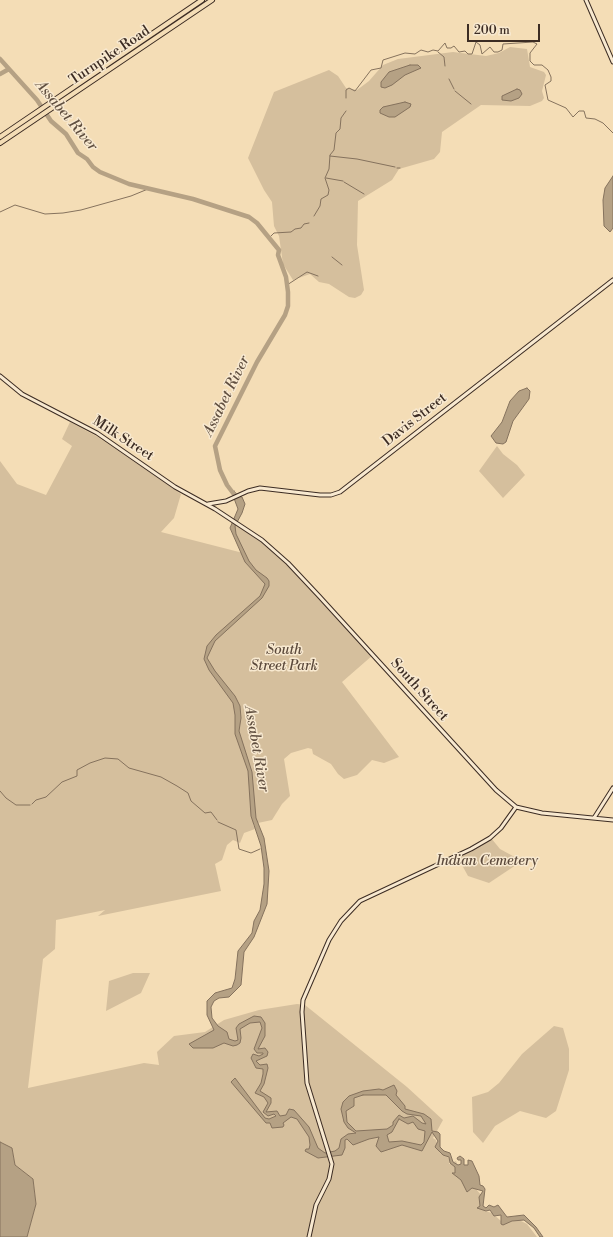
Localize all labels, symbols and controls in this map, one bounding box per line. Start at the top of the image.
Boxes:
scale bar [469,16,542,42]
street label: Turnpike Road [66,23,154,89]
text: 200 m [474,23,510,38]
water label: Assabet River [31,77,101,155]
water label: Assabet River [200,353,254,439]
street label: Davis Street [380,390,450,450]
street label: Milk Street [89,413,157,465]
park label: South Street Park [250,643,318,676]
street label: South Street [387,655,451,725]
water label: Assabet River [240,705,272,793]
park label: Indian Cemetery [436,854,538,870]

